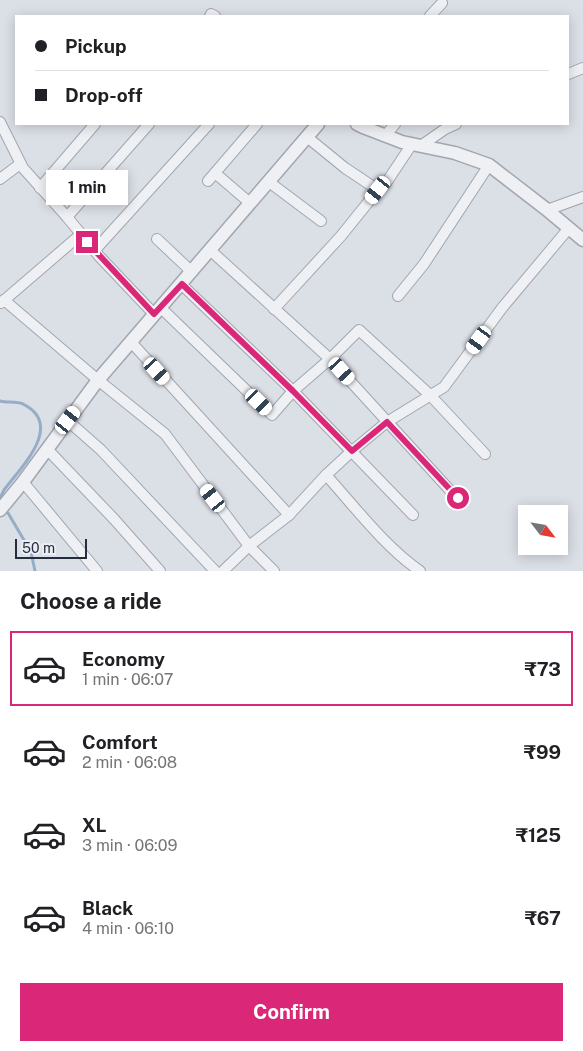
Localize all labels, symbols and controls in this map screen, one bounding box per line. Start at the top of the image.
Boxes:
text: Pickup [65,35,127,57]
text: Drop-off [65,84,142,106]
callout: 1 min [46,170,128,204]
car [362,174,393,206]
text: 1 min [68,178,106,197]
route end [76,231,98,253]
car [464,323,493,357]
car [141,355,172,387]
car [326,355,357,387]
car [242,386,275,418]
car [52,404,83,436]
car [197,482,228,514]
route start [447,487,469,509]
north arrow [518,505,568,555]
map controls [518,505,568,555]
scale bar [15,536,88,559]
text: 50 m [22,540,55,556]
text: Choose a ride [20,588,162,614]
icon: car [22,646,67,691]
text: Economy [82,648,165,670]
text: ₹73 [524,658,561,680]
text: 1 min · 06:07 [82,670,173,689]
icon: car [22,729,67,774]
text: Comfort [82,731,158,753]
text: ₹99 [524,741,561,763]
text: 2 min · 06:08 [82,753,177,772]
icon: car [22,812,67,857]
text: XL [82,814,107,836]
text: ₹125 [516,824,561,846]
text: 3 min · 06:09 [82,836,177,855]
icon: car [22,895,67,940]
text: Black [82,897,133,919]
text: ₹67 [525,907,561,929]
text: 4 min · 06:10 [82,919,174,938]
button: Confirm [20,983,563,1041]

